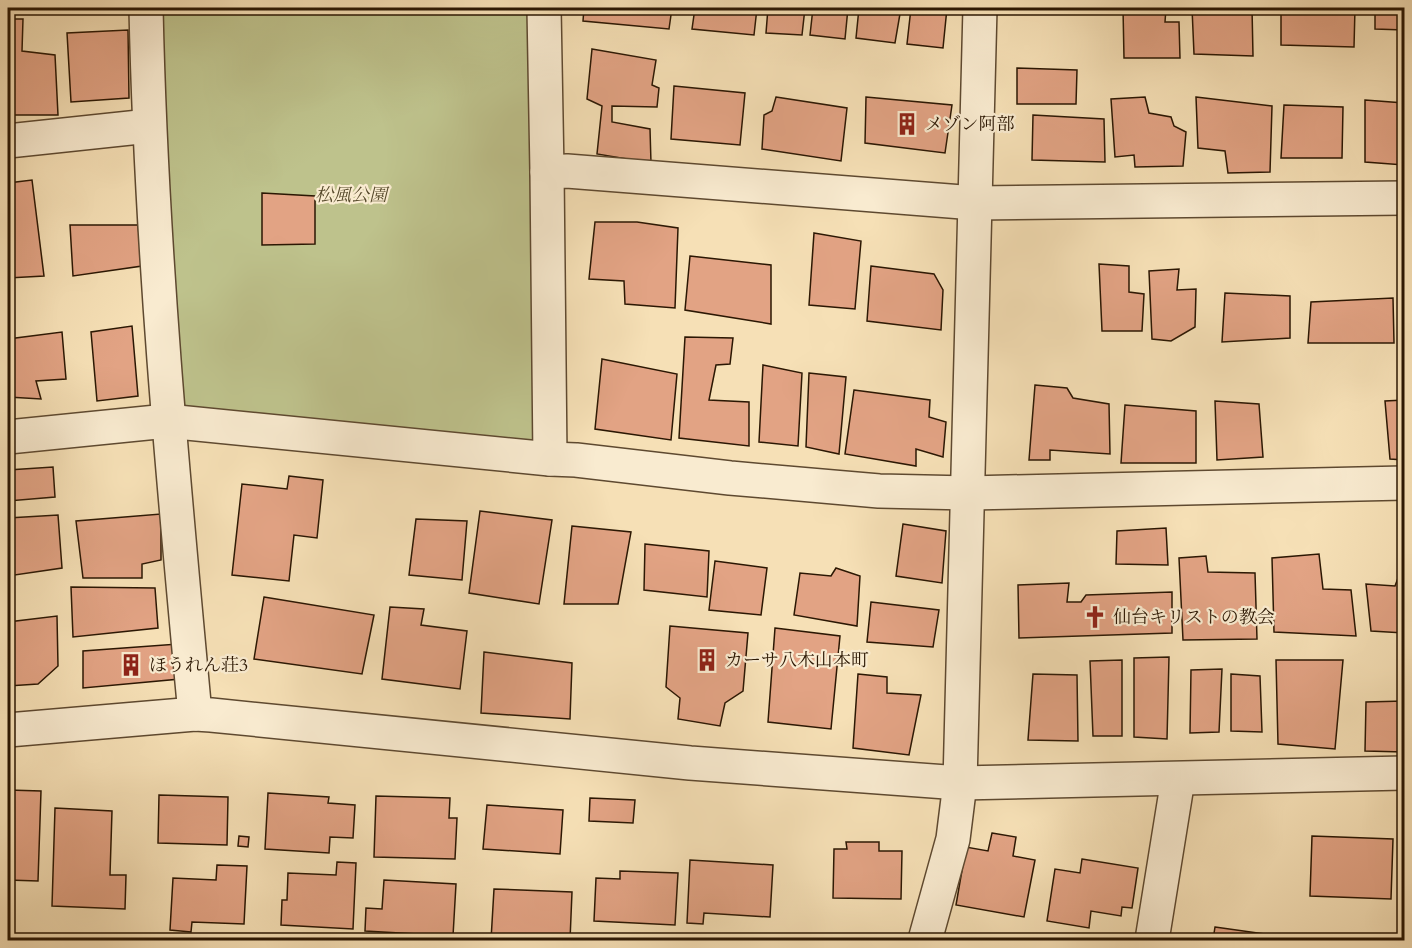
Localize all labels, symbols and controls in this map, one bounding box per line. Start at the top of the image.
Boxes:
building icon: メゾン阿部 [894,111,920,137]
place label: メゾン阿部 [925,112,1014,137]
park label: 松風公園 [315,183,390,208]
church icon: 仙台キリストの教会 [1082,604,1108,630]
place label: 仙台キリストの教会 [1113,605,1275,630]
building icon: カーサ八木山本町 [694,647,720,673]
place label: カーサ八木山本町 [725,648,869,673]
building icon: ほうれん荘3 [118,652,144,678]
place label: ほうれん荘3 [149,653,248,678]

